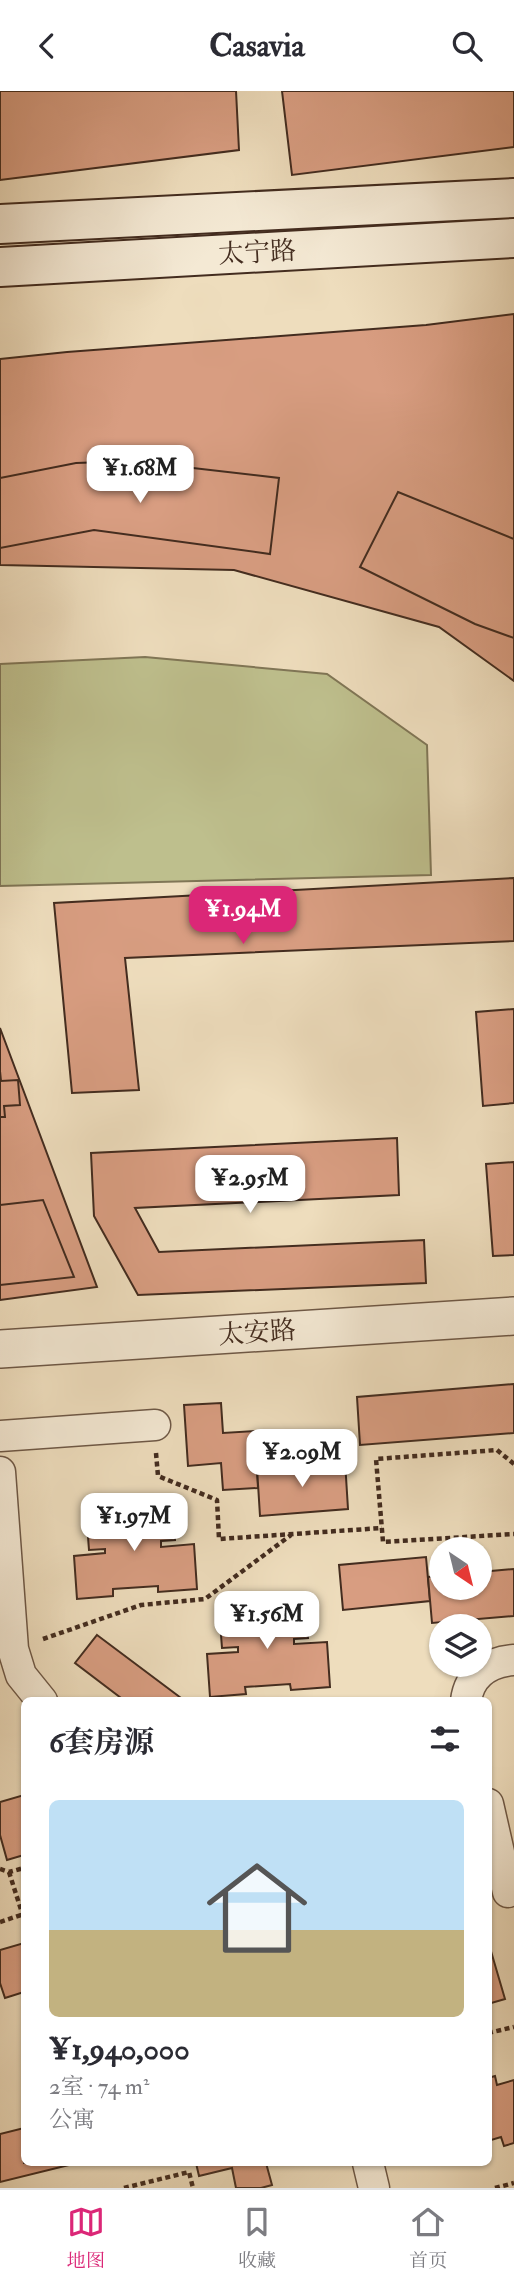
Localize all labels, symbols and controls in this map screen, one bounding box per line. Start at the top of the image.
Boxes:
text: Casavia [209,26,305,66]
icon: back [28,27,66,65]
icon: search [448,27,486,65]
street label: 太宁路 [217,235,297,271]
pin: ¥1.68M [83,445,197,505]
text: ¥1.68M [103,453,177,482]
pin: ¥1.94M [186,887,300,946]
text: ¥1.94M [205,894,281,923]
pin: ¥2.95M [193,1155,307,1215]
text: ¥2.95M [211,1163,289,1192]
street label: 太安路 [217,1314,297,1352]
pin: ¥2.09M [245,1429,359,1489]
text: ¥2.09M [262,1437,342,1466]
pin: ¥1.97M [77,1493,191,1553]
text: ¥1.97M [97,1501,171,1530]
north arrow [429,1537,492,1599]
map controls [429,1537,492,1677]
pin: ¥1.56M [210,1591,324,1651]
text: ¥1.56M [230,1599,304,1628]
button: layers [429,1614,492,1677]
icon: filters [426,1720,464,1758]
text: 6套房源 [49,1724,154,1761]
icon: home [194,1845,320,1971]
text: ¥1,940,000 [49,2031,190,2068]
text: 2室 · 74 m² [49,2072,149,2101]
text: 公寓 [49,2105,95,2134]
tab: 地图 [67,2203,105,2273]
tab: 收藏 [238,2203,276,2273]
tab: 首页 [409,2203,447,2273]

